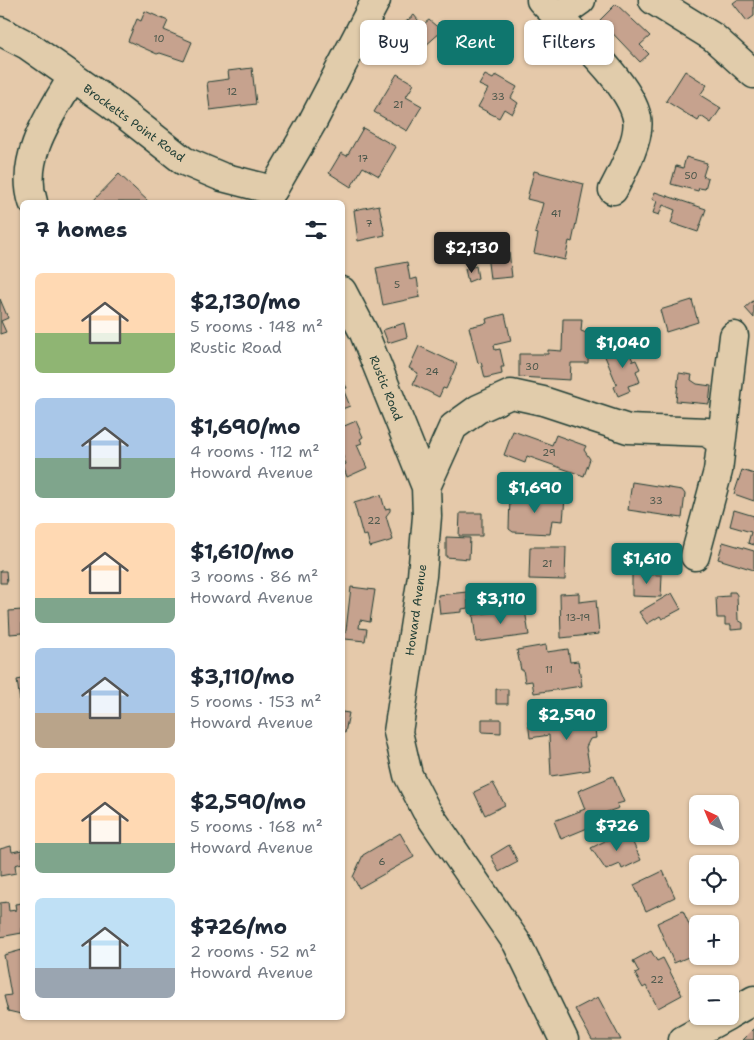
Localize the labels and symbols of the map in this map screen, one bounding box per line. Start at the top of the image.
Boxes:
house number: 10 [154,32,164,45]
street label: Brocketts Point Road [80,81,188,166]
house number: 12 [227,85,237,98]
house number: 33 [491,90,505,103]
house number: 21 [393,98,403,111]
house number: 17 [358,152,368,165]
house number: 50 [684,169,698,182]
house number: 41 [551,207,561,220]
house number: 7 [366,217,373,230]
pin: $2,130 [431,232,513,274]
house number: 5 [394,278,400,291]
pin: $1,040 [582,326,664,369]
street label: Rustic Road [366,353,406,423]
house number: 30 [525,360,539,373]
house number: 24 [425,365,439,378]
house number: 29 [542,446,556,459]
pin: $1,690 [494,472,576,514]
house number: 33 [649,494,663,507]
house number: 22 [367,514,381,527]
pin: $1,610 [606,542,688,585]
house number: 21 [542,557,552,570]
street label: Howard Avenue [402,563,430,657]
pin: $3,110 [460,582,542,625]
house number: 13-19 [566,611,590,624]
house number: 11 [545,663,553,676]
pin: $2,590 [526,698,608,741]
north arrow [689,795,739,845]
pin: $726 [587,810,647,852]
house number: 6 [379,855,386,868]
house number: 22 [650,973,664,986]

